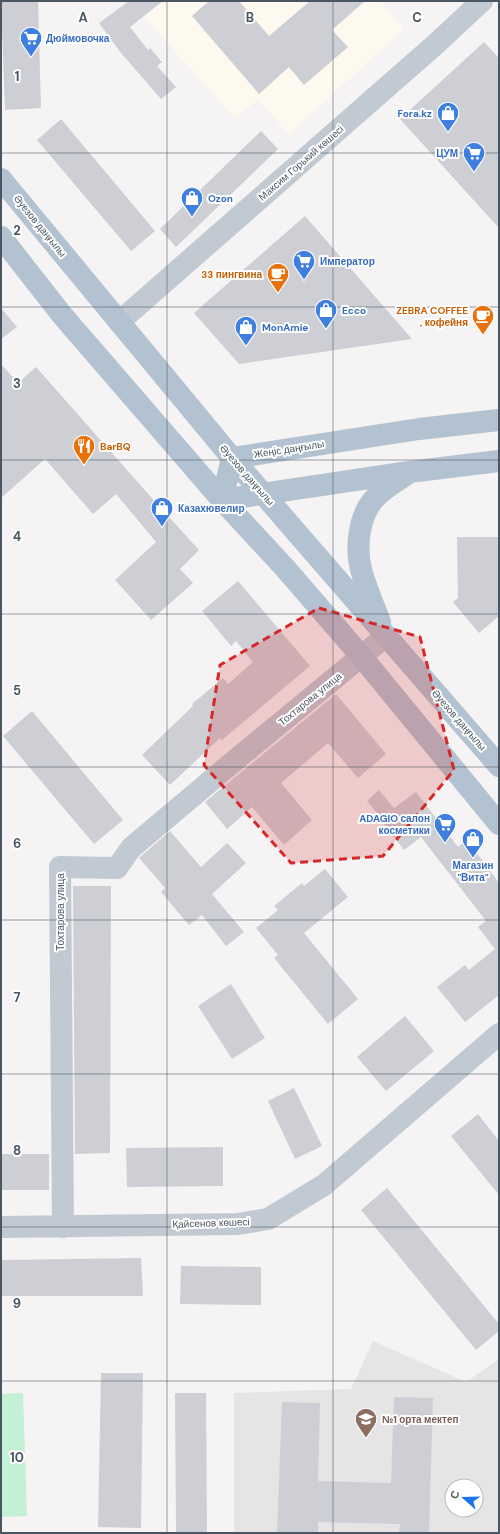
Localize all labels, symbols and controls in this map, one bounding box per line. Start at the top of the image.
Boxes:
text: A [78,9,88,26]
text: B [246,9,254,26]
text: C [412,9,422,26]
supermarket icon: Дюймовочка [18,25,44,58]
place label: Дюймовочка [46,32,110,45]
text: 1 [15,68,19,85]
shop icon: Fora.kz [435,100,461,133]
place label: Fora.kz [397,107,432,120]
street label: Максим Горький көшесі [256,122,346,204]
supermarket icon: ЦУМ [461,140,487,173]
place label: ЦУМ [436,147,458,160]
shop icon: Ozon [179,185,205,218]
street label: Әуезов даңғылы [11,192,69,260]
place label: Ozon [208,192,233,205]
text: 2 [13,222,21,239]
supermarket icon: Император [291,248,317,281]
place label: Император [320,255,375,268]
cafe icon: 33 пингвина [265,261,291,294]
place label: 33 пингвина [201,268,262,281]
shop icon: Ecco [313,297,339,330]
cafe icon: ZEBRA COFFEE , кофейня [470,303,496,336]
place label: Ecco [342,304,366,317]
place label: ZEBRA COFFEE , кофейня [396,304,468,329]
shop icon: MonAmie [233,314,259,347]
place label: MonAmie [262,321,308,334]
text: 3 [13,375,21,392]
restaurant icon: BarBQ [71,433,97,466]
street label: Жеңіс даңғылы [253,437,325,461]
place label: BarBQ [100,440,131,453]
street label: Әуезов даңғылы [217,442,277,508]
shop icon: Казахювелир [149,495,175,528]
place label: Казахювелир [178,502,245,515]
text: 4 [13,528,21,545]
street label: Тохтарова улица [276,669,345,729]
text: 5 [13,682,21,699]
street label: Әуезов даңғылы [429,687,489,753]
supermarket icon: ADAGIO салон косметики [432,811,458,844]
place label: ADAGIO салон косметики [359,812,430,837]
shop icon: Магазин "Вита" [460,826,486,859]
text: 6 [13,835,21,852]
place label: Магазин "Вита" [452,859,494,884]
street label: Тохтарова улица [54,873,67,951]
text: 7 [14,989,21,1006]
text: 8 [13,1142,21,1159]
street label: Қайсенов көшесі [172,1215,250,1231]
text: 9 [13,1295,21,1312]
school or university icon: №1 орта мектеп [353,1406,379,1439]
place label: №1 орта мектеп [382,1413,459,1426]
text: 10 [10,1449,24,1466]
north arrow [444,1478,484,1518]
text: С [447,1488,463,1501]

